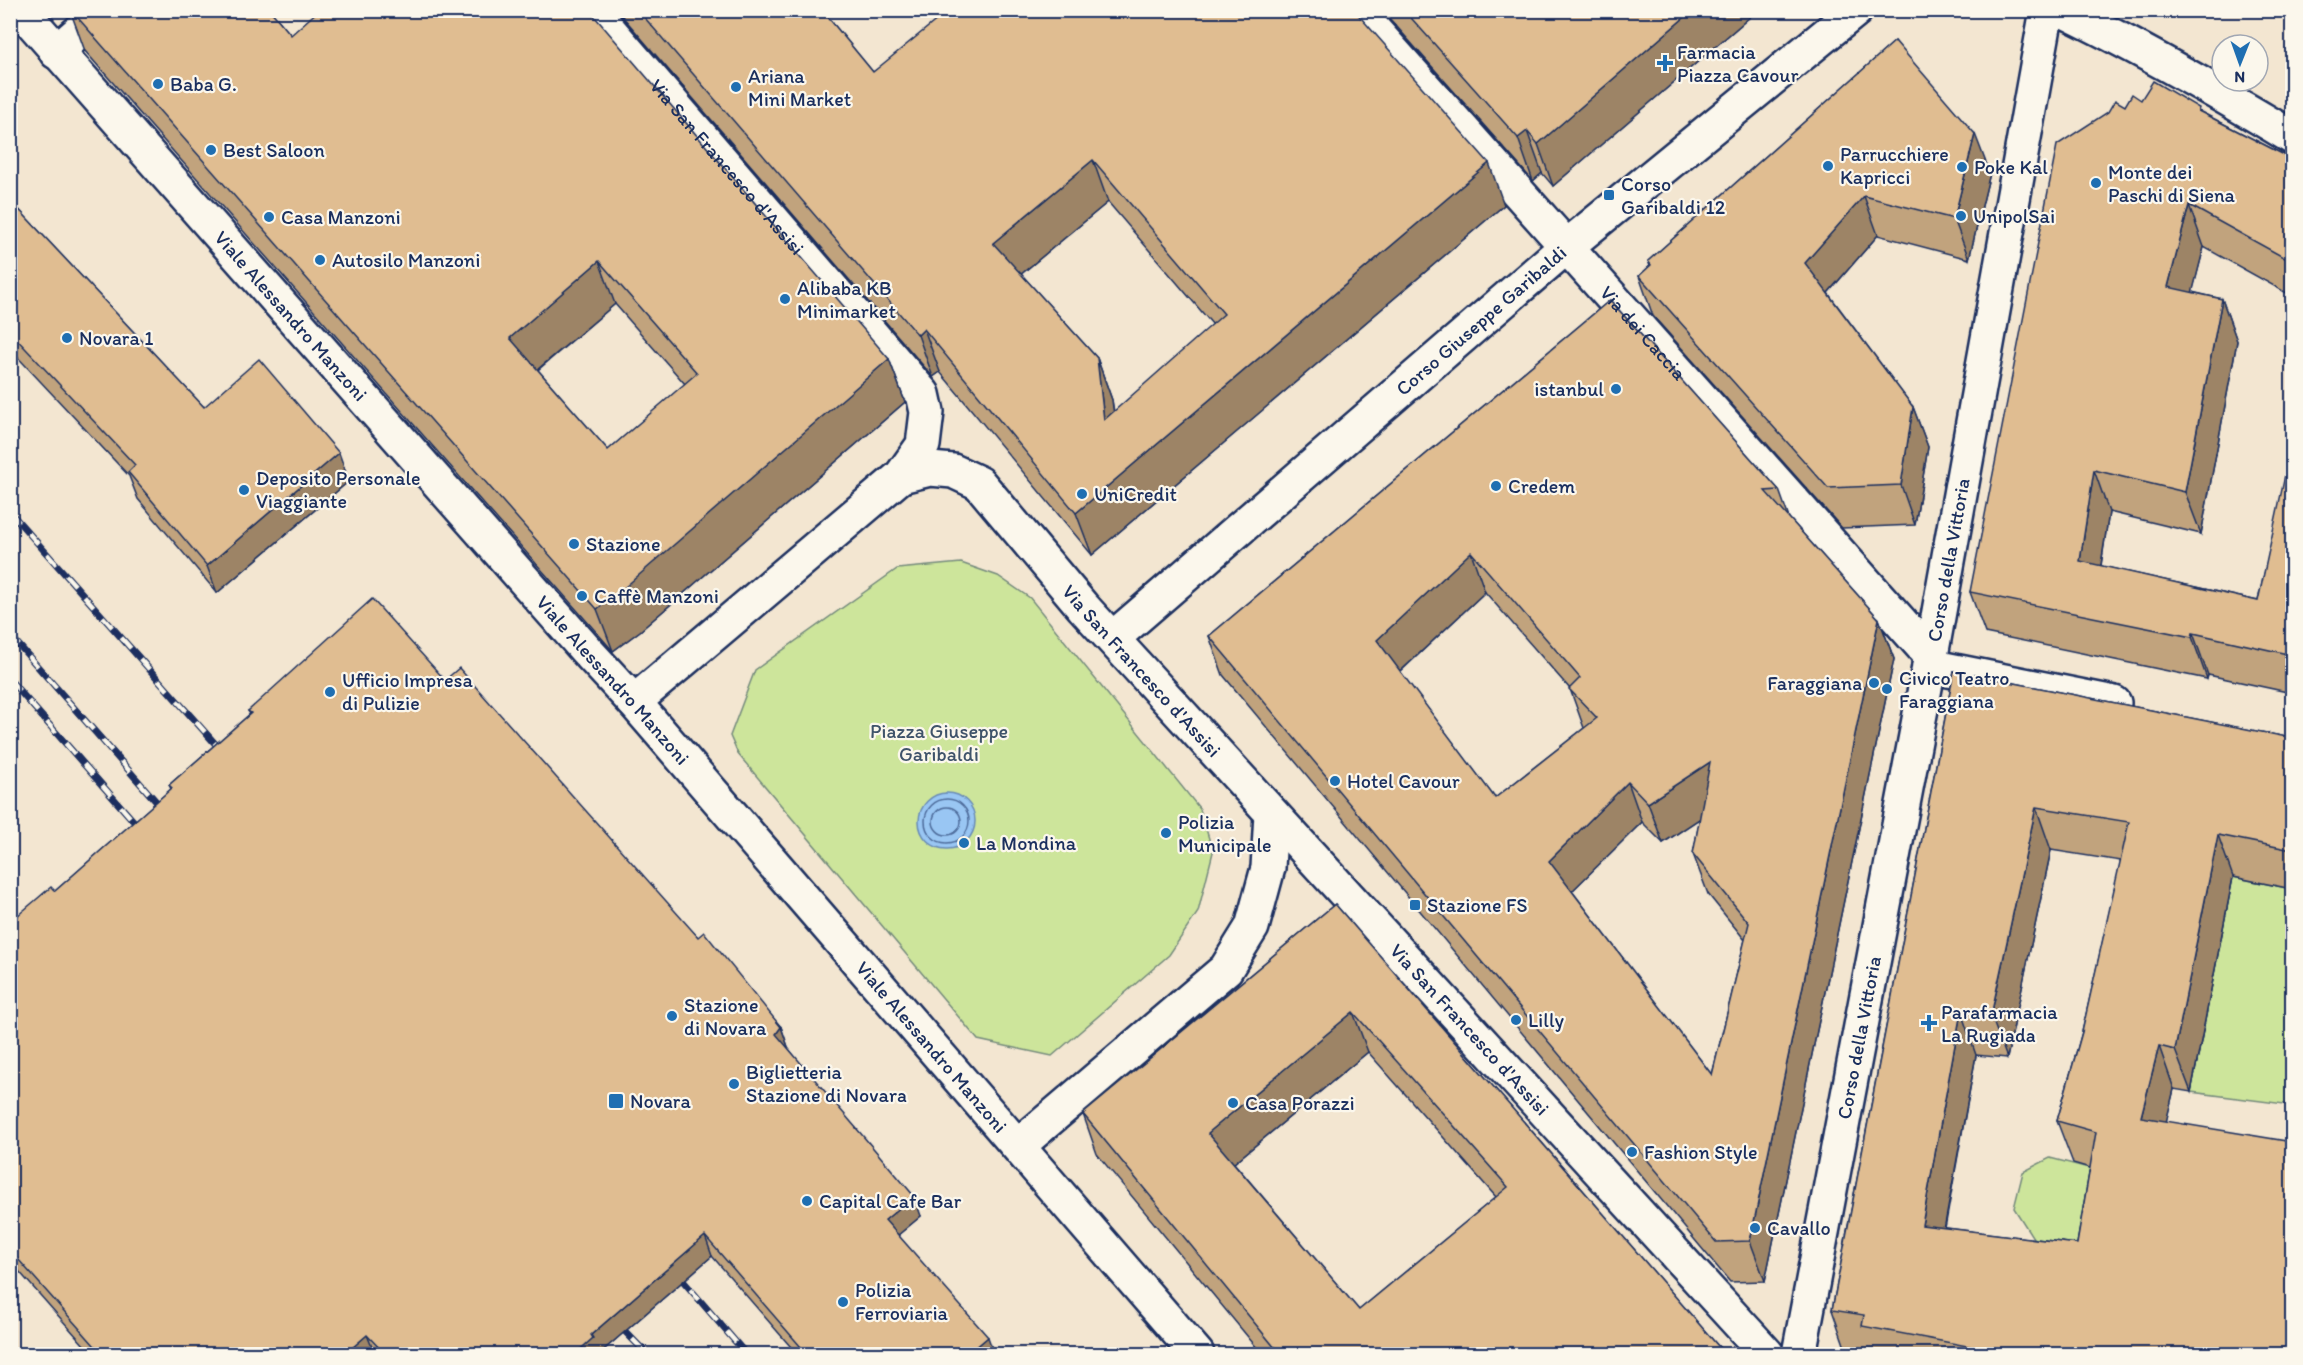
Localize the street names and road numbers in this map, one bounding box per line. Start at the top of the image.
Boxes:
street label: Via San Francesco d'Assisi [645,74,810,260]
street label: Viale Alessandro Manzoni [209,226,373,406]
street label: Corso Giuseppe Garibaldi [1391,240,1571,401]
street label: Via dei Caccia [1595,281,1692,385]
street label: Corso della Vittoria [1922,476,1975,644]
street label: Via San Francesco d'Assisi [1057,580,1226,762]
street label: Viale Alessandro Manzoni [531,590,695,770]
street label: Via San Francesco d'Assisi [1385,938,1554,1120]
street label: Corso della Vittoria [1832,954,1886,1121]
street label: Viale Alessandro Manzoni [851,956,1012,1138]

